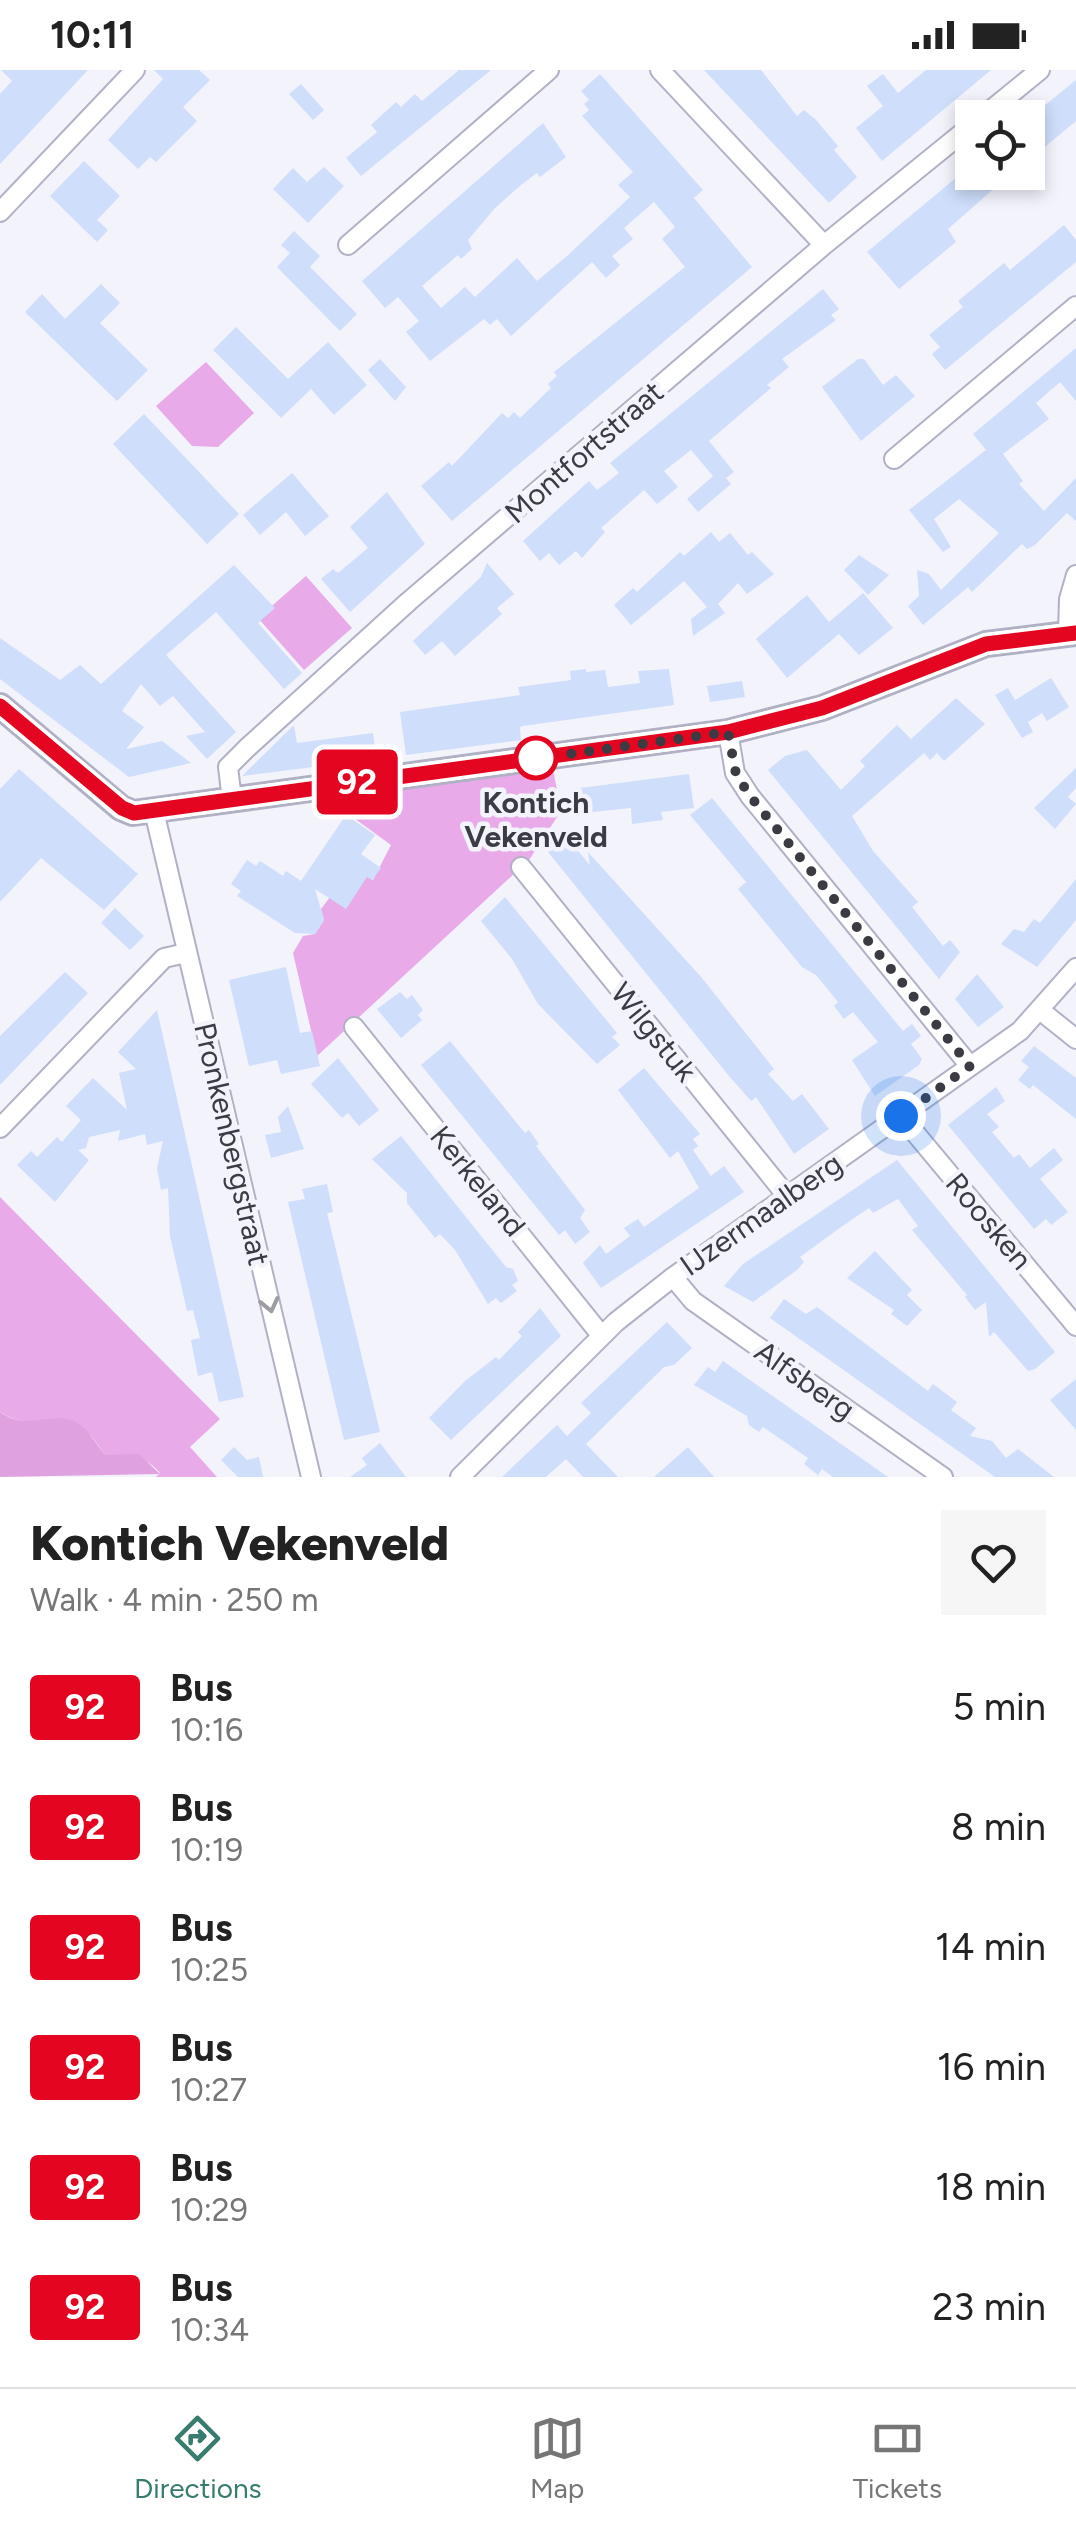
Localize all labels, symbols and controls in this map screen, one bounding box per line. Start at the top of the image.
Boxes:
text: 10:11 [50,12,134,58]
map controls [955,100,1045,190]
button: locate [955,100,1045,190]
street label: Montfortstraat [497,373,671,531]
marker: Kontich Vekenveld [515,737,557,779]
line badge: 92 [312,750,402,814]
text: 92 [337,761,377,803]
place label: Kontich Vekenveld [464,784,608,855]
street label: Wilgstuk [603,975,705,1089]
street label: Pronkenbergstraat [186,1019,278,1269]
your location [876,1091,926,1141]
street label: Kerkeland [422,1118,534,1244]
street label: IJzermaalberg [673,1145,849,1283]
street label: Roosken [938,1165,1040,1277]
one-way arrow [258,1296,279,1313]
street label: Alfsberg [748,1332,862,1428]
button: heart [941,1510,1046,1615]
text: Kontich Vekenveld [30,1514,449,1572]
text: Walk · 4 min · 250 m [30,1581,318,1619]
text: Bus [170,1665,233,1711]
text: 5 min [952,1684,1046,1730]
text: 92 [65,1686,105,1728]
text: 10:16 [170,1711,243,1749]
text: Bus [170,1785,233,1831]
text: 8 min [951,1804,1046,1850]
text: 92 [65,1806,105,1848]
text: 10:19 [170,1831,243,1869]
text: Bus [170,1905,233,1951]
text: 14 min [935,1924,1046,1970]
text: 92 [65,1926,105,1968]
text: 10:25 [170,1951,248,1989]
text: Bus [170,2025,233,2071]
text: 16 min [937,2044,1046,2090]
text: 92 [65,2046,105,2088]
text: 10:27 [170,2071,247,2109]
text: Bus [170,2145,233,2191]
text: 18 min [935,2164,1046,2210]
text: 92 [65,2166,105,2208]
text: 10:29 [170,2191,248,2229]
text: Bus [170,2265,233,2311]
text: 23 min [932,2284,1046,2330]
text: 92 [65,2286,105,2328]
text: 10:34 [170,2311,249,2349]
tab: Directions [134,2411,262,2505]
tab: Map [530,2411,585,2505]
tab: Tickets [853,2411,942,2505]

